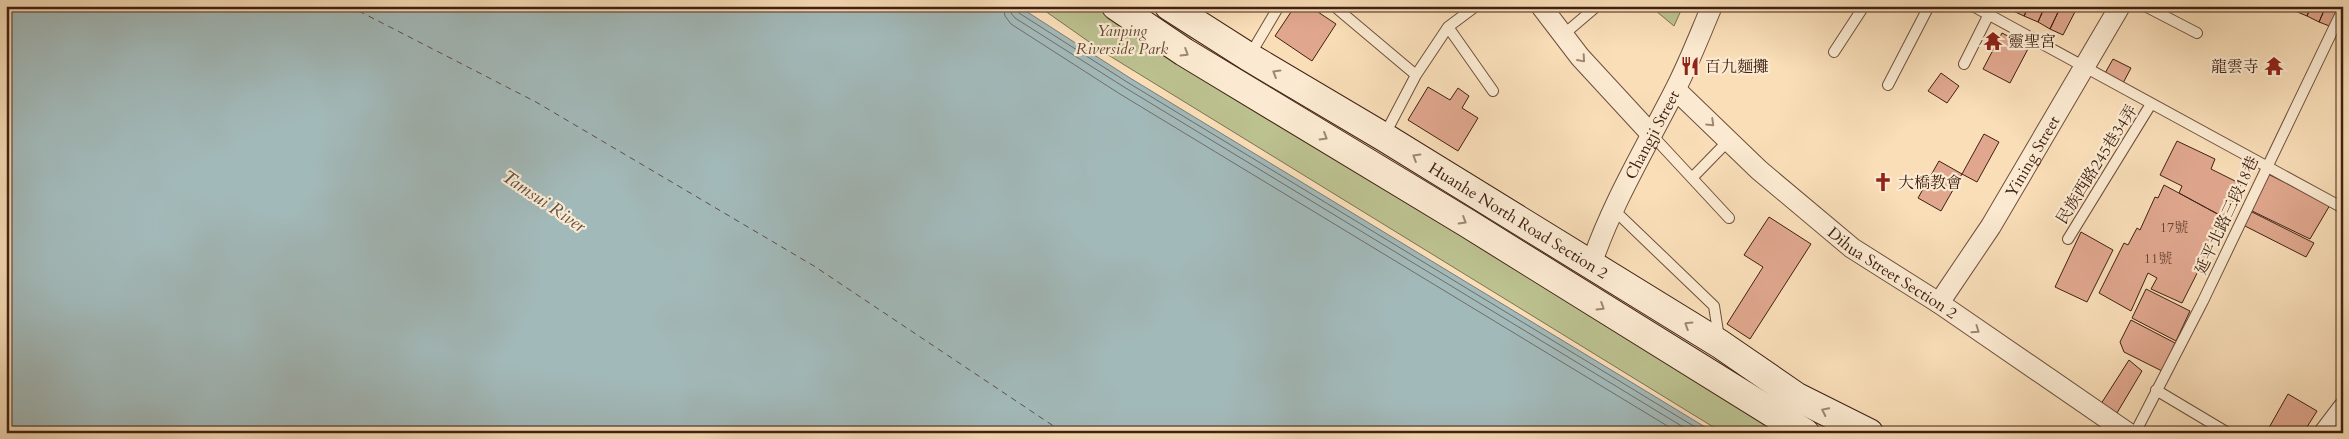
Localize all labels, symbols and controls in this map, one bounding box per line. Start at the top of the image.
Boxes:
park label: Yanping Riverside Park [1076,20,1168,60]
temple icon: 靈聖宮 [1982,30,2004,52]
place label: 靈聖宮 [2008,31,2056,53]
one-way arrow [1180,46,1189,56]
one-way arrow [1576,53,1585,62]
restaurant icon: 百九麵攤 [1679,55,1701,77]
temple icon: 龍雲寺 [2263,55,2285,77]
place label: 百九麵攤 [1705,56,1769,78]
place label: 龍雲寺 [2211,56,2259,78]
one-way arrow [1273,70,1282,80]
street label: Changji Street [1620,87,1685,183]
street label: 民族西路245巷34弄 [2051,101,2142,228]
street label: Yining Street [2000,112,2065,201]
one-way arrow [1705,117,1714,126]
one-way arrow [1319,131,1328,141]
one-way arrow [1412,153,1421,163]
street label: 延平北路三段18巷 [2190,153,2264,278]
street label: Huanhe North Road Section 2 [1424,157,1612,284]
water label: Tamsui River [497,164,591,239]
church icon: 大橋教會 [1872,171,1894,193]
place label: 大橋教會 [1898,172,1962,194]
one-way arrow [1458,215,1467,225]
house number: 17號 [2160,218,2188,237]
street label: Dihua Street Section 2 [1823,222,1961,324]
house number: 11號 [2144,249,2172,268]
one-way arrow [1596,300,1605,310]
one-way arrow [1684,321,1693,331]
one-way arrow [1970,324,1980,333]
one-way arrow [1821,407,1830,417]

